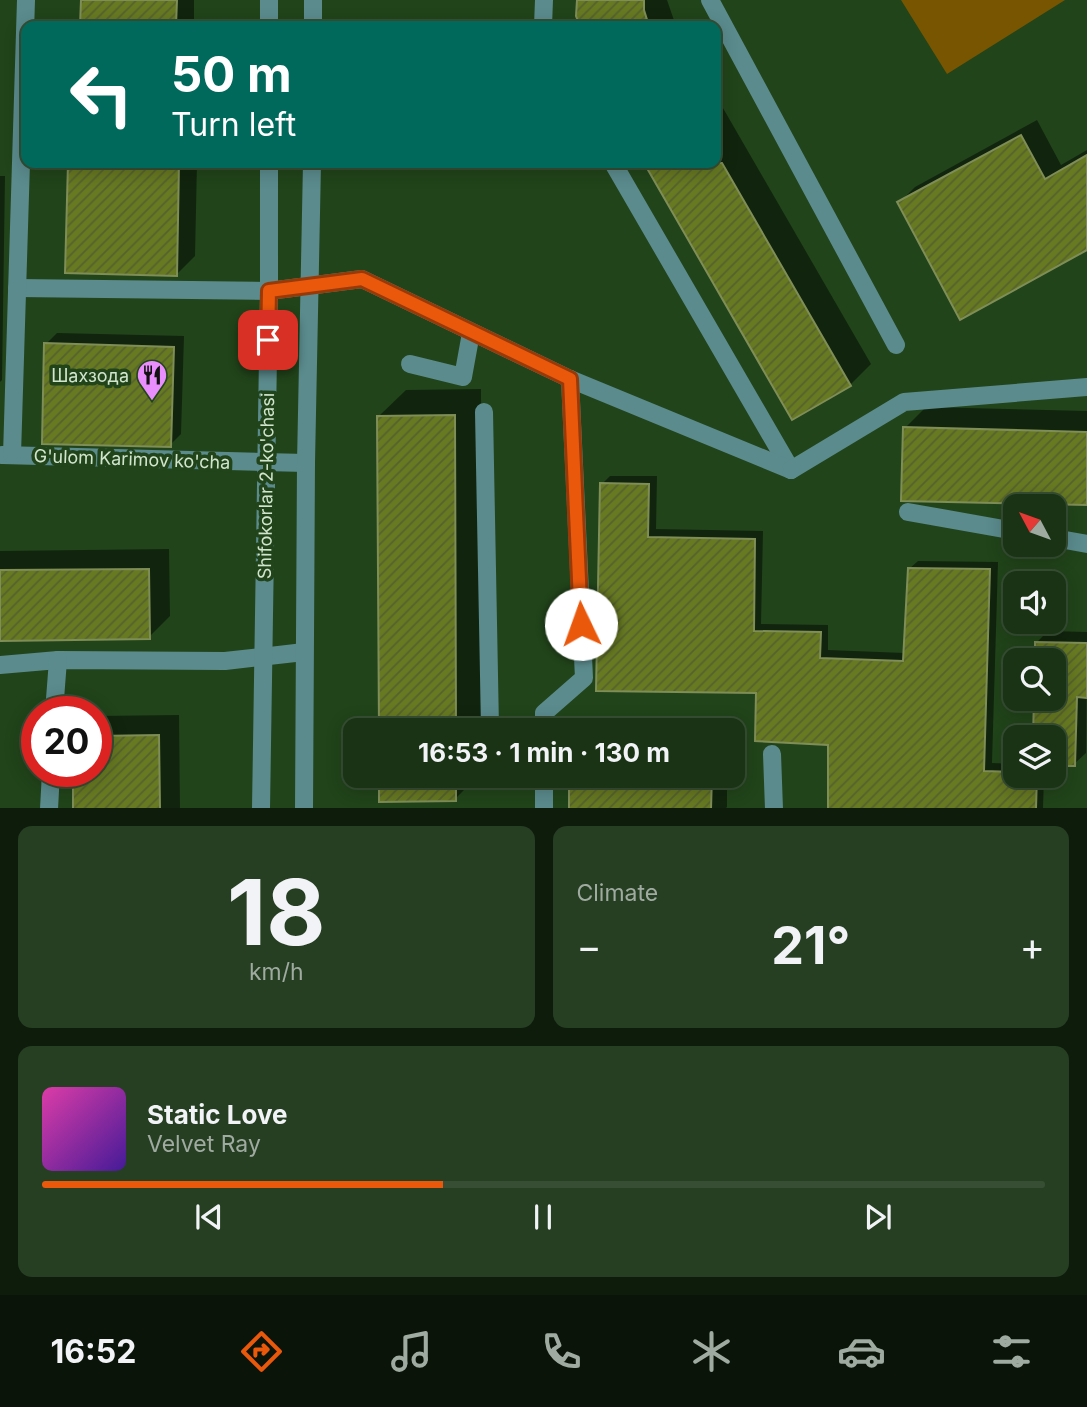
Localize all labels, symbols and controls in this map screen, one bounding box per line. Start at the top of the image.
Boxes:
text: 50 m [171,45,292,104]
icon: left [56,49,147,140]
text: Turn left [171,105,296,144]
pin [238,310,298,370]
icon: arrive [249,321,287,359]
restaurant icon: Шахзода [135,358,169,402]
place label: Шахзода [51,365,129,386]
street label: Shifokorlar 2-ko'chasi [254,393,278,579]
street label: G'ulom Karimov ko'cha [33,445,231,473]
north arrow [1003,494,1066,556]
map controls [1003,494,1066,788]
button: sound [1003,571,1066,634]
position arrow [544,587,618,661]
button: search [1003,648,1066,711]
speed limit sign: 20 [21,696,112,787]
button: layers [1003,725,1066,788]
text: 16:53 · 1 min · 130 m [418,737,670,768]
text: 18 [227,857,325,967]
text: Climate [577,879,658,907]
text: 21° [771,914,850,977]
text: − [577,923,602,969]
text: + [1020,923,1045,969]
text: km/h [249,958,304,986]
text: Static Love [147,1099,288,1130]
text: Velvet Ray [147,1130,261,1158]
icon: previous [190,1198,228,1236]
icon: pause [524,1198,562,1236]
icon: next [859,1198,897,1236]
icon: directions [237,1327,286,1376]
icon: music [387,1327,436,1376]
icon: phone [537,1327,586,1376]
icon: climate [687,1327,736,1376]
icon: car [837,1327,886,1376]
icon: filters [987,1327,1036,1376]
text: 16:52 [51,1332,136,1371]

